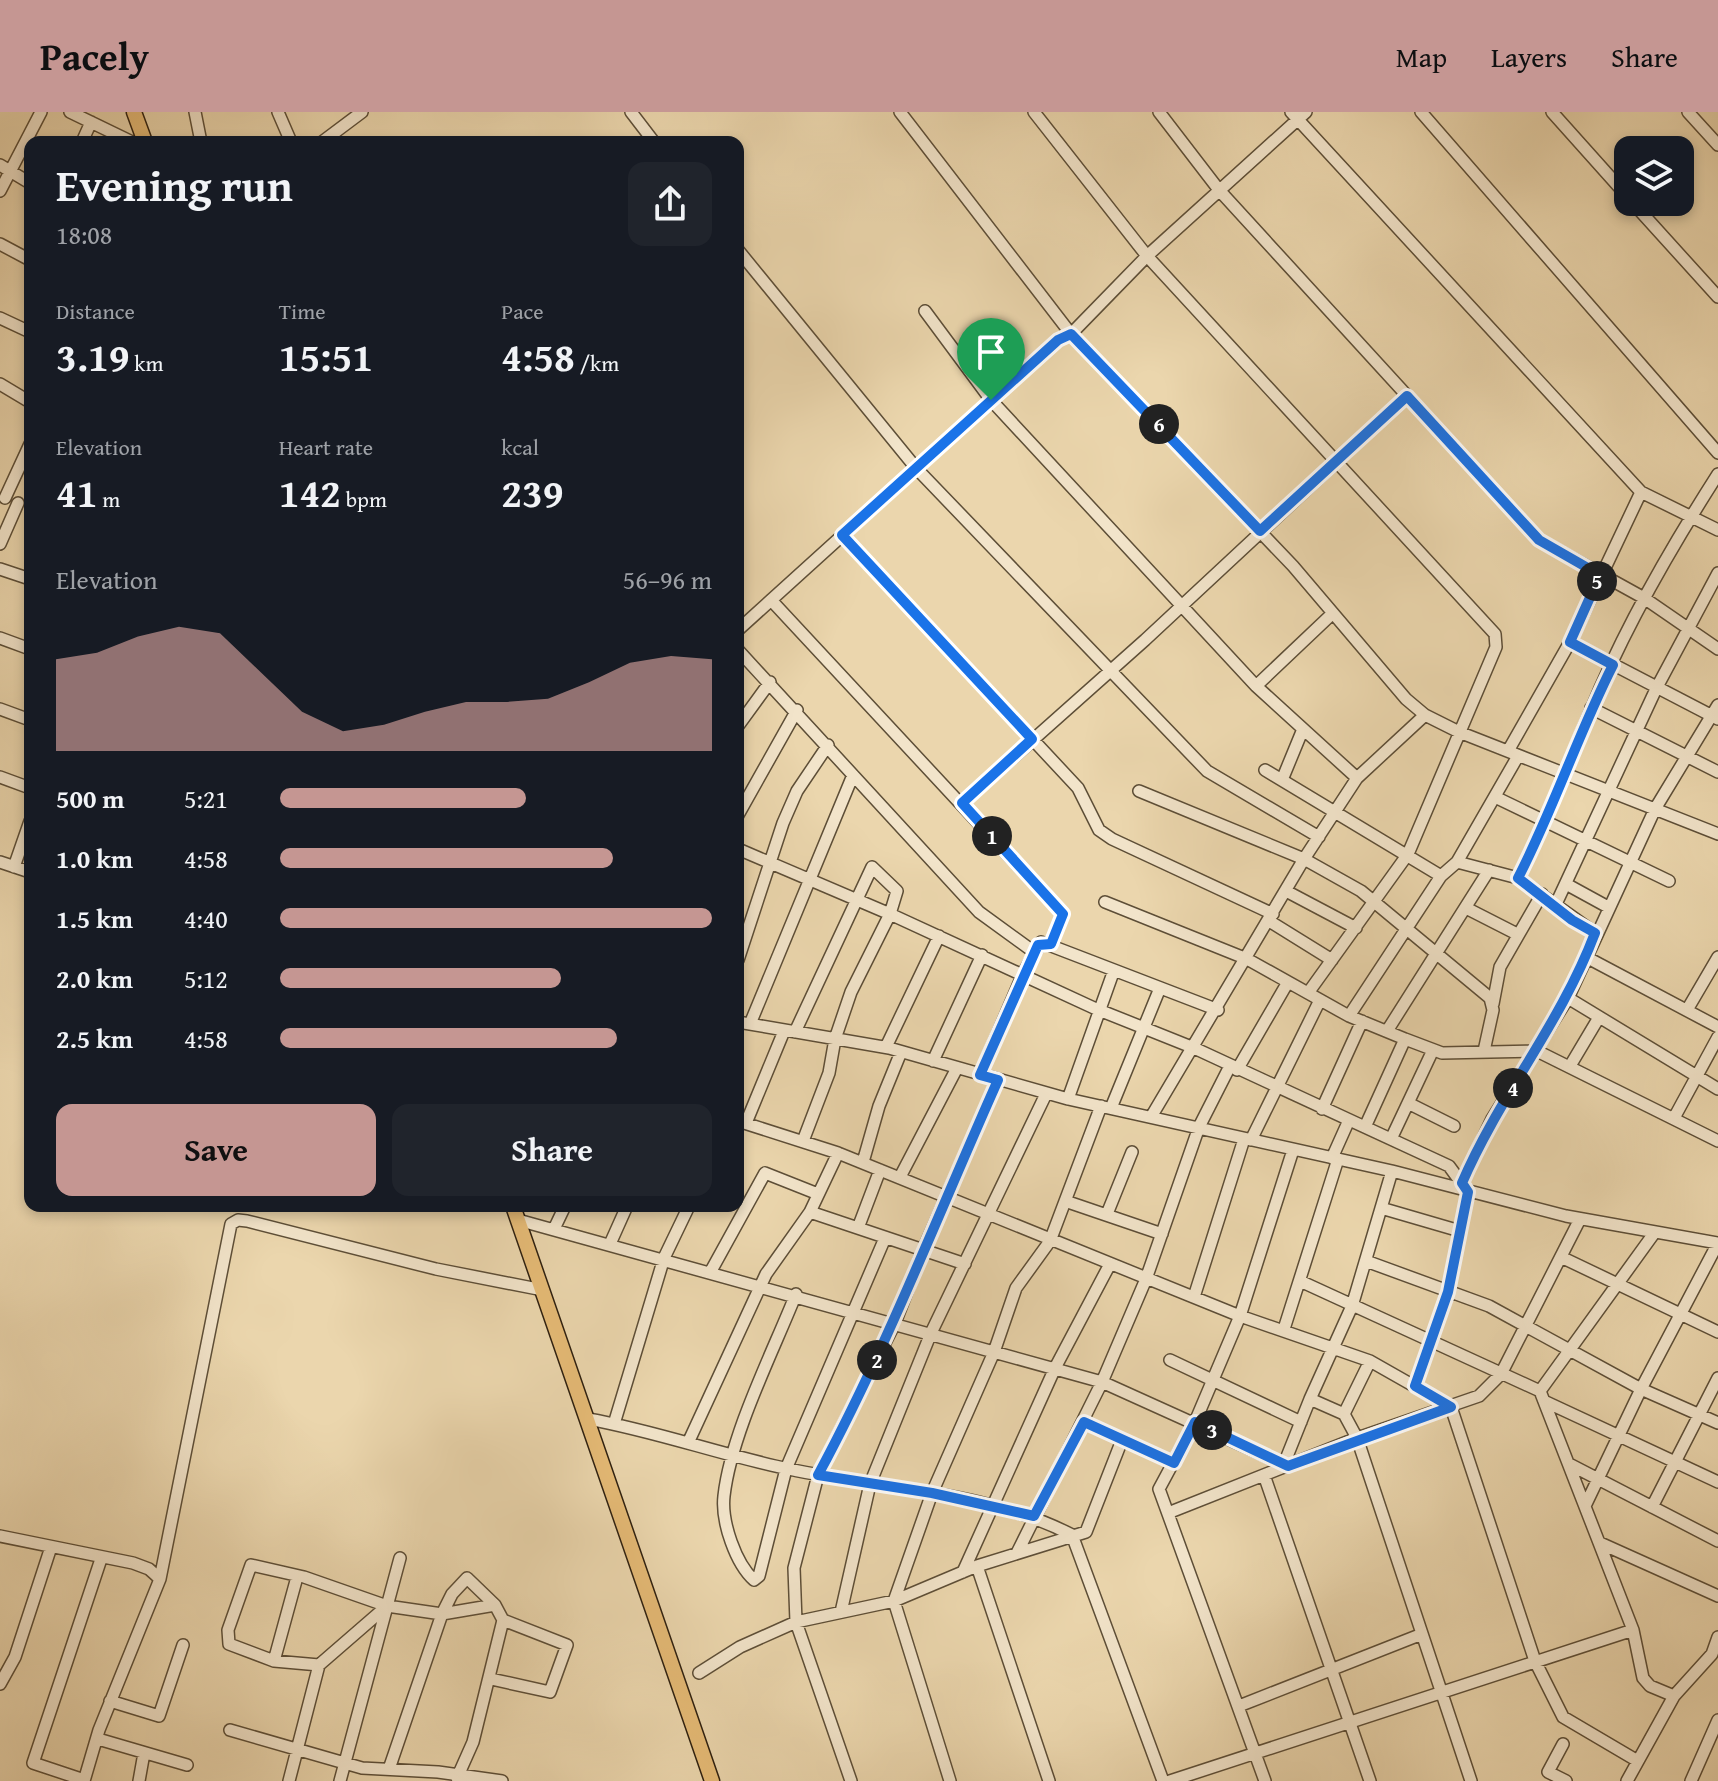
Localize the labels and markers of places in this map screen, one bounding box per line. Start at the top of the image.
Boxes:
pin [957,318,1025,400]
pin: 6 [1139,404,1179,444]
pin: 5 [1577,561,1617,601]
pin: 1 [972,816,1012,856]
pin: 4 [1493,1068,1533,1108]
pin: 2 [857,1340,897,1380]
pin: 3 [1192,1410,1232,1450]

